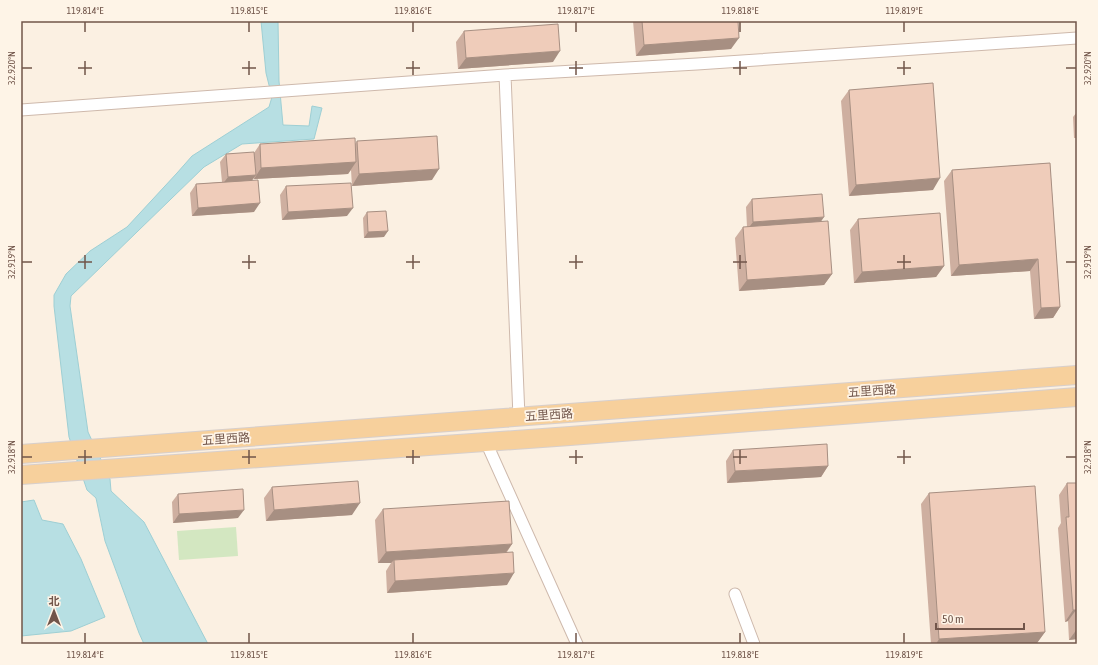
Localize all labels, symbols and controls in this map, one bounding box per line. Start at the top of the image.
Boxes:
text: 119.814°E [67,5,104,16]
text: 119.815°E [231,5,268,16]
text: 119.816°E [395,5,432,16]
text: 119.817°E [558,5,595,16]
text: 119.818°E [722,5,759,16]
text: 119.819°E [886,5,923,16]
text: 32.920°N [6,51,17,85]
text: 32.920°N [1082,51,1093,85]
text: 32.919°N [6,245,17,279]
text: 32.919°N [1082,245,1093,279]
street label: 五里西路 [848,382,896,400]
street label: 五里西路 [525,406,573,424]
street label: 五里西路 [202,430,250,448]
text: 32.918°N [6,440,17,474]
text: 32.918°N [1082,440,1093,474]
north arrow [34,591,74,631]
text: 北 [49,595,60,607]
scale bar [936,605,1024,631]
text: 50 m [942,612,964,626]
text: 119.814°E [67,649,104,660]
text: 119.815°E [231,649,268,660]
text: 119.816°E [395,649,432,660]
text: 119.817°E [558,649,595,660]
text: 119.818°E [722,649,759,660]
text: 119.819°E [886,649,923,660]

